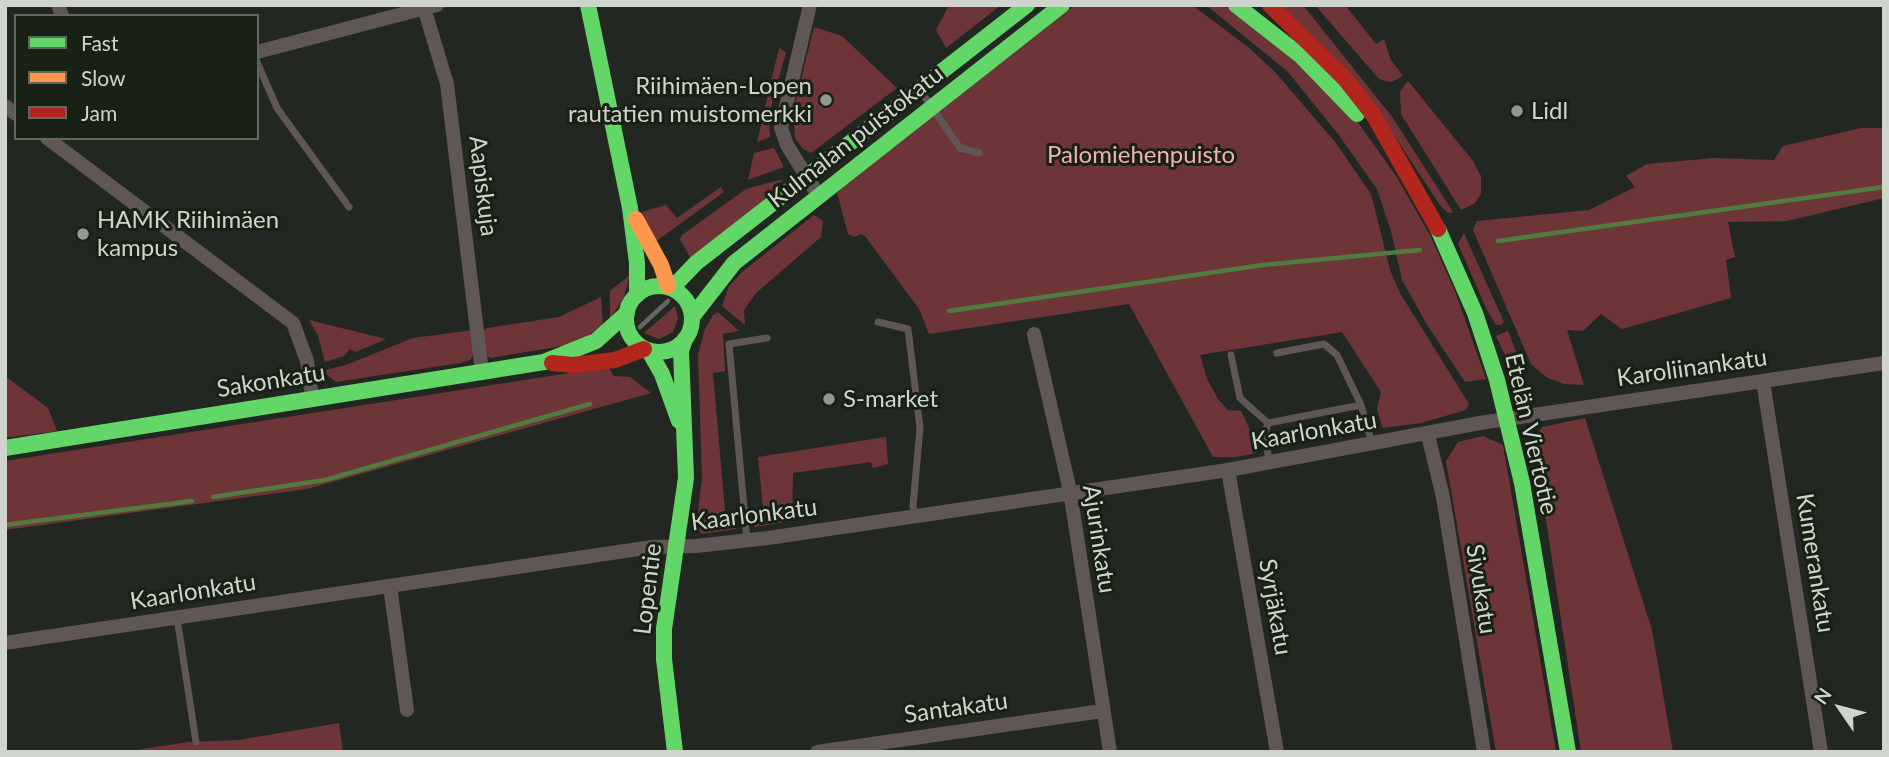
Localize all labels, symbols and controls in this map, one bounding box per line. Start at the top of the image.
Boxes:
legend [14,14,259,140]
text: Fast [81,30,118,55]
street label: Kulmalan puistokatu [763,60,949,214]
text: Slow [81,65,125,90]
place label: Riihimäen-Lopen rautatien muistomerkki [568,72,812,128]
marker: Riihimäen-Lopen rautatien muistomerkki [818,92,834,108]
place label: Lidl [1531,97,1568,125]
text: Jam [81,100,117,125]
marker: Lidl [1509,103,1525,119]
street label: Aapiskuja [463,134,503,238]
park label: Palomiehenpuisto [1047,141,1235,169]
place label: HAMK Riihimäen kampus [97,206,279,262]
marker: HAMK Riihimäen kampus [75,226,91,242]
street label: Karoliinankatu [1615,343,1769,393]
street label: Etelän Viertotie [1498,351,1564,517]
street label: Sakonkatu [215,358,327,404]
place label: S-market [843,385,938,413]
marker: S-market [821,391,837,407]
street label: Kaarlonkatu [1249,406,1379,456]
street label: Ajurinkatu [1076,483,1122,595]
street label: Kumerankatu [1790,491,1840,635]
street label: Kaarlonkatu [689,493,819,537]
street label: Lopentie [628,542,668,636]
street label: Sivukatu [1460,542,1502,636]
street label: Syrjäkatu [1252,557,1298,657]
street label: Kaarlonkatu [128,568,258,616]
north arrow [1805,673,1875,743]
text: N [1809,683,1836,708]
street label: Santakatu [902,686,1010,730]

